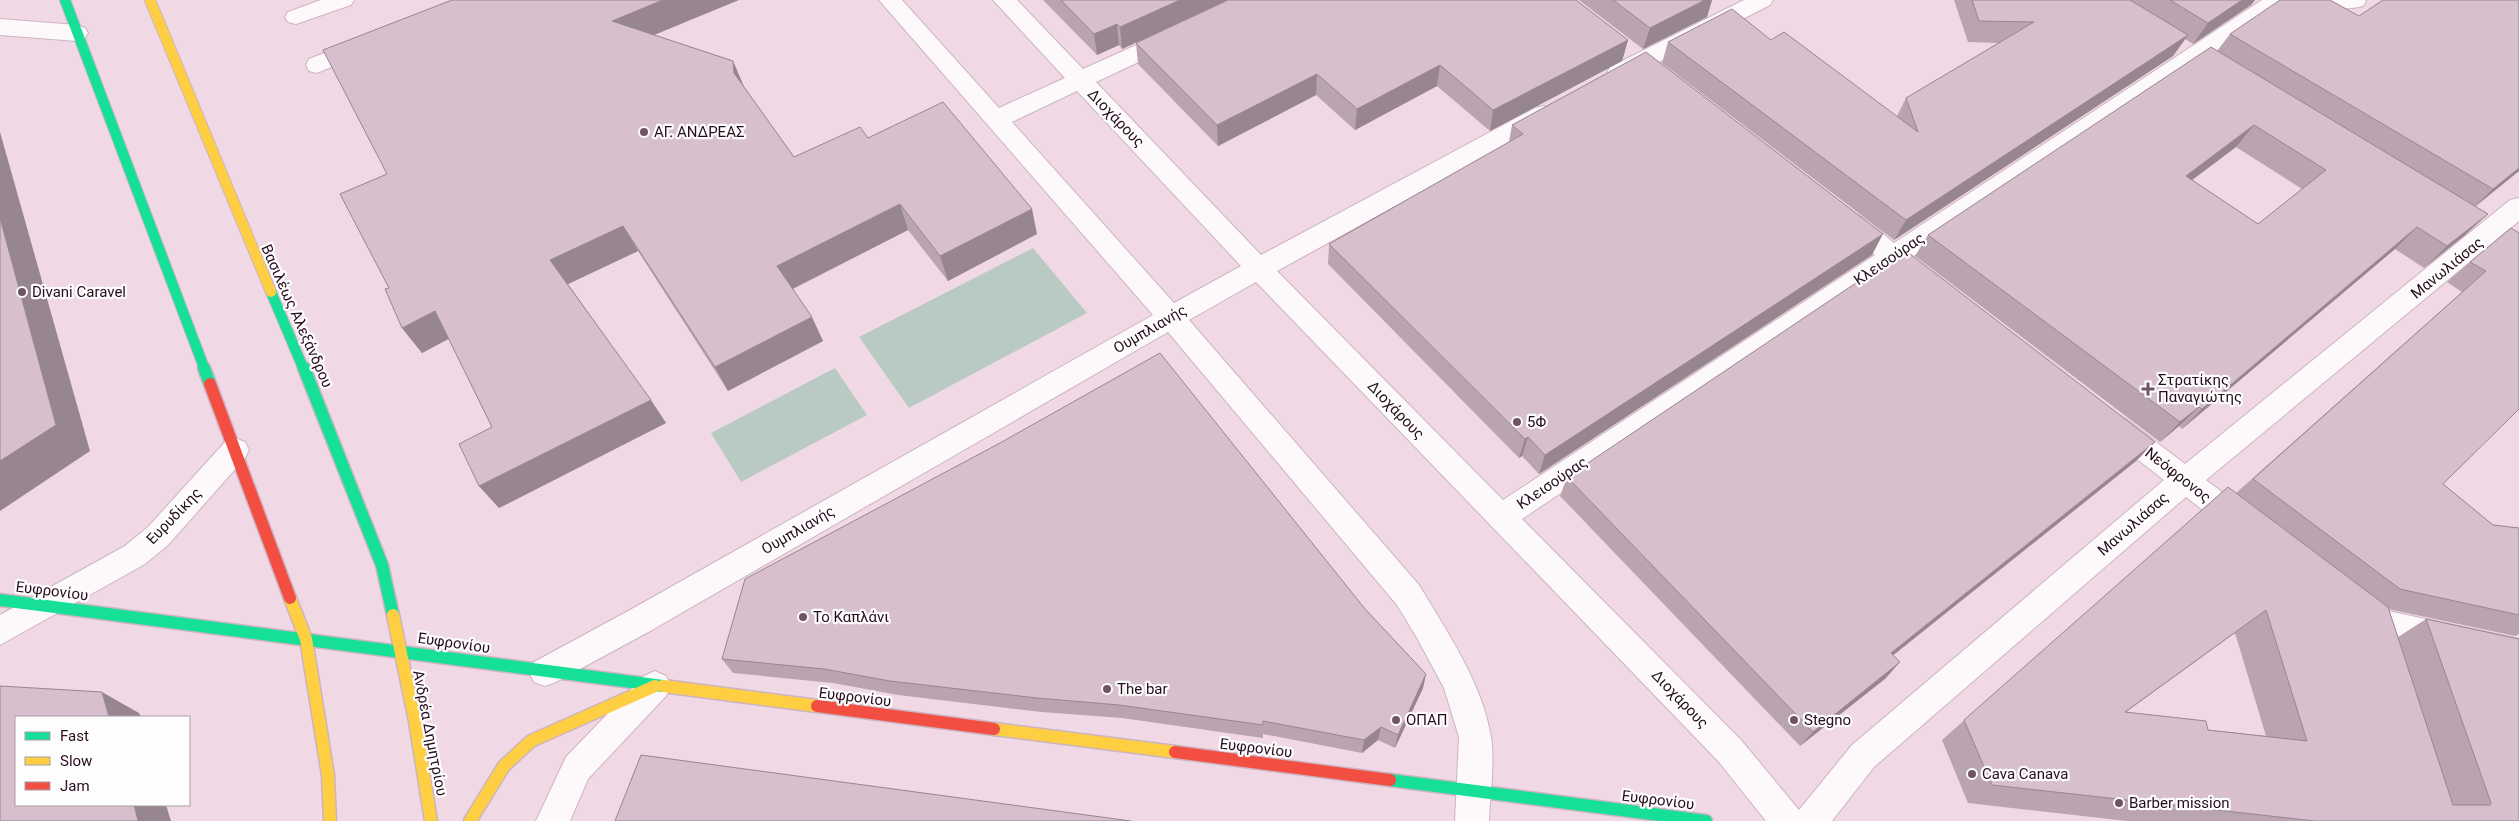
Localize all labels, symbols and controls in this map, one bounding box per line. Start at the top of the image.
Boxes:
street label: Διοχάρους [1084,85,1148,151]
place label: ΑΓ. ΑΝΔΡΕΑΣ [654,123,744,141]
marker: ΑΓ. ΑΝΔΡΕΑΣ [638,126,650,138]
street label: Κλεισούρας [1850,229,1928,289]
street label: Μανωλιάσας [2407,233,2487,303]
street label: Βασιλέως Αλεξάνδρου [257,242,337,390]
place label: Divani Caravel [32,283,126,301]
marker: Divani Caravel [16,286,28,298]
street label: Ουμπλιανής [1110,301,1190,357]
place label: Στρατίκης Παναγιώτης [2158,371,2242,406]
street label: Διοχάρους [1364,377,1428,443]
marker: Στρατίκης Παναγιώτης [2142,383,2154,395]
place label: 5Φ [1527,413,1546,431]
marker: 5Φ [1511,416,1523,428]
street label: Νεόφρονος [2141,444,2215,506]
street label: Κλεισούρας [1513,453,1591,513]
street label: Ευρυδίκης [143,484,205,548]
street label: Μανωλιάσας [2094,488,2172,560]
street label: Ουμπλιανής [758,502,838,558]
street label: Ευφρονίου [15,578,89,604]
place label: Το Καπλάνι [813,608,889,626]
marker: Το Καπλάνι [797,611,809,623]
street label: Ευφρονίου [417,629,491,657]
street label: Διοχάρους [1648,666,1712,732]
street label: Ανδρέα Δημητρίου [409,668,451,798]
place label: The bar [1117,680,1168,698]
marker: The bar [1101,683,1113,695]
street label: Ευφρονίου [818,684,892,710]
place label: ΟΠΑΠ [1406,711,1448,729]
place label: Stegno [1804,711,1851,729]
marker: ΟΠΑΠ [1390,714,1402,726]
marker: Stegno [1788,714,1800,726]
legend [15,716,190,806]
text: Fast [60,727,89,745]
street label: Ευφρονίου [1219,735,1293,761]
text: Slow [60,752,92,770]
place label: Cava Canava [1982,765,2068,783]
marker: Cava Canava [1966,768,1978,780]
text: Jam [60,777,90,795]
street label: Ευφρονίου [1621,787,1695,813]
place label: Barber mission [2129,794,2230,812]
marker: Barber mission [2113,797,2125,809]

